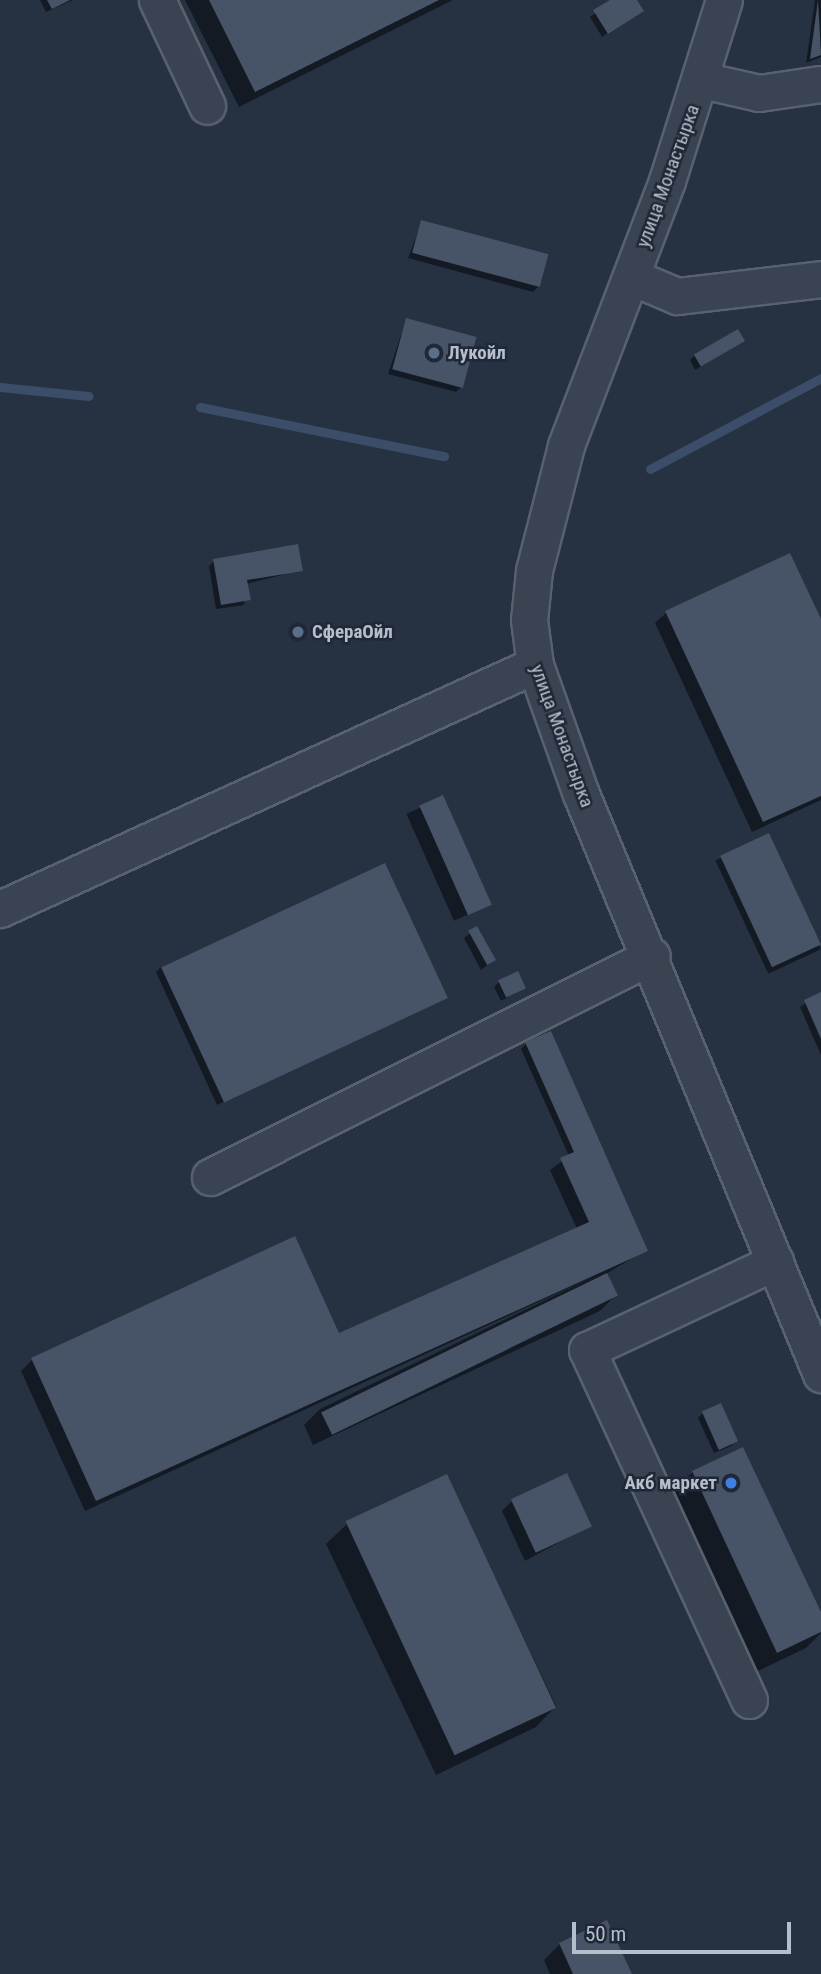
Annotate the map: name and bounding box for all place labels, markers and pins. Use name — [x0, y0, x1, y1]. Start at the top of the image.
place label: Лукойл — [448, 342, 506, 364]
marker: Лукойл — [426, 345, 442, 361]
place label: СфераОйл — [312, 621, 393, 643]
marker: СфераОйл — [290, 624, 306, 640]
place label: Акб маркет — [625, 1472, 717, 1494]
marker: Акб маркет — [723, 1475, 739, 1491]

